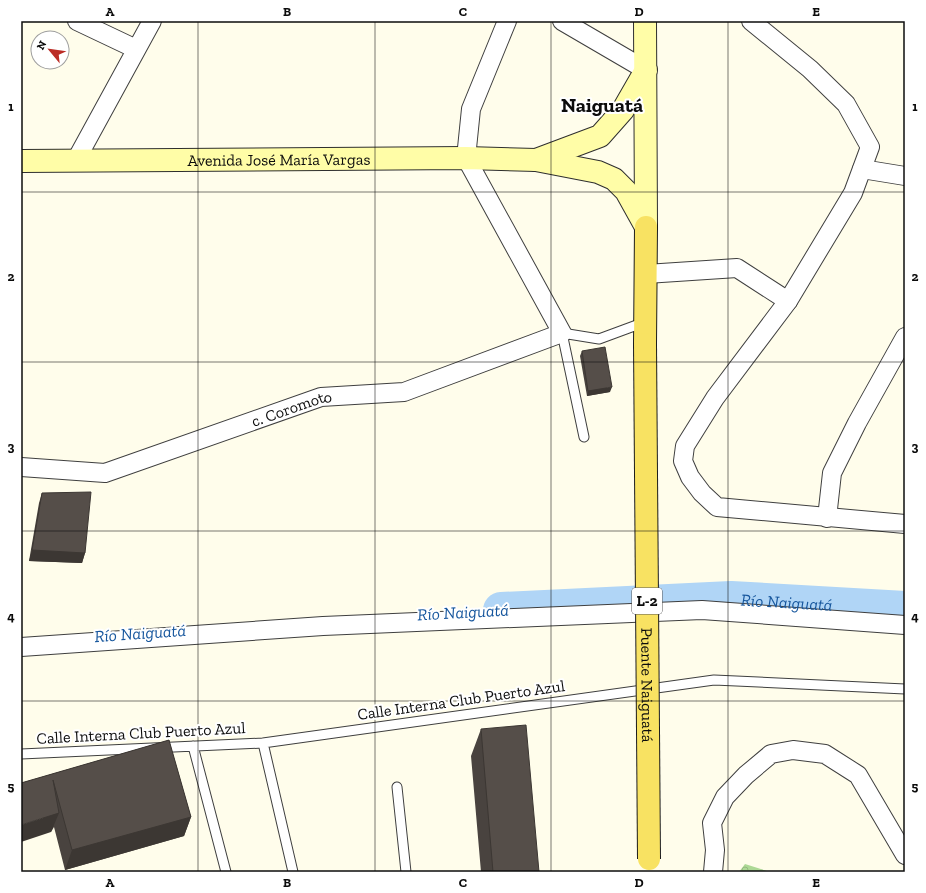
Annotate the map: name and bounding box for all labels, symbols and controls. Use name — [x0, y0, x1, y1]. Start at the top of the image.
text: A — [106, 4, 115, 19]
text: B — [283, 4, 291, 19]
text: C — [459, 4, 467, 19]
text: D — [634, 4, 644, 19]
text: E — [812, 4, 820, 19]
north arrow — [30, 30, 70, 70]
text: N — [34, 38, 50, 52]
district label: Naiguatá — [561, 93, 643, 117]
text: 1 — [8, 99, 14, 114]
text: 1 — [912, 99, 918, 114]
street label: Avenida José María Vargas — [187, 149, 371, 169]
text: 2 — [8, 269, 15, 284]
text: 2 — [912, 269, 919, 284]
street label: c. Coromoto — [249, 387, 332, 430]
text: 3 — [8, 439, 15, 454]
text: 3 — [912, 439, 919, 454]
road number: L-2 — [632, 588, 662, 614]
water label: Río Naiguatá — [740, 590, 833, 615]
water label: Río Naiguatá — [417, 600, 509, 624]
text: 4 — [7, 609, 15, 624]
text: 4 — [911, 609, 919, 624]
water label: Río Naiguatá — [94, 620, 186, 646]
street label: Puente Naiguatá — [638, 628, 658, 743]
street label: Calle Interna Club Puerto Azul — [356, 676, 566, 724]
street label: Calle Interna Club Puerto Azul — [36, 718, 246, 748]
text: 5 — [8, 779, 15, 794]
text: 5 — [912, 779, 919, 794]
text: A — [106, 875, 115, 890]
text: B — [283, 875, 291, 890]
text: C — [459, 875, 467, 890]
text: D — [634, 875, 644, 890]
text: E — [812, 875, 820, 890]

